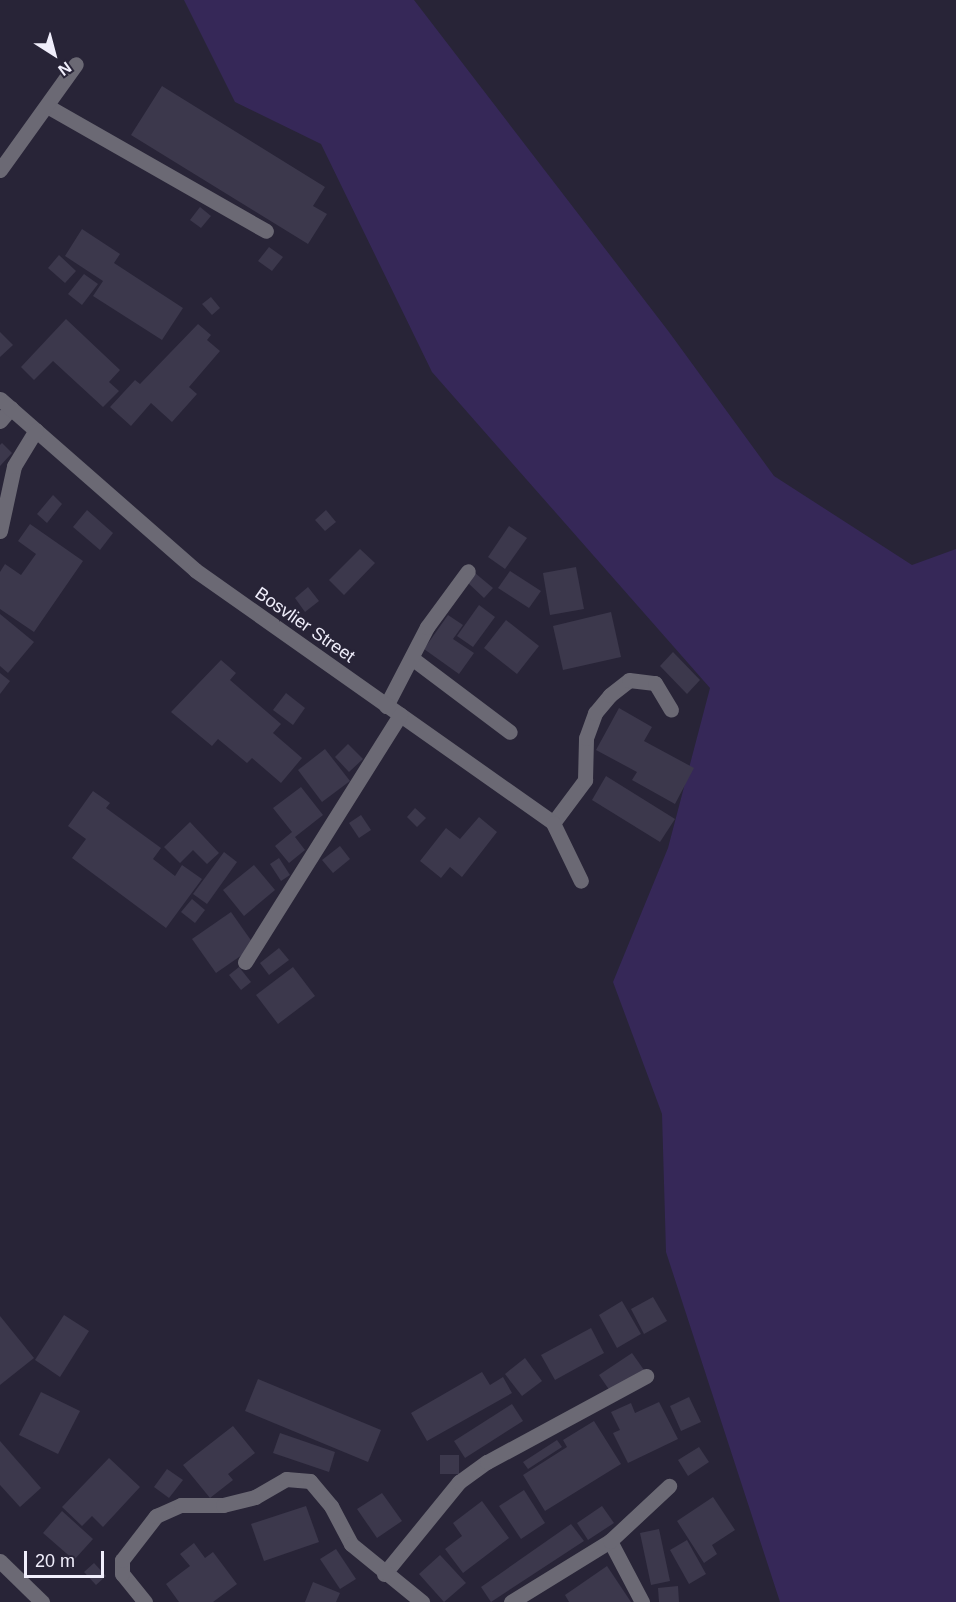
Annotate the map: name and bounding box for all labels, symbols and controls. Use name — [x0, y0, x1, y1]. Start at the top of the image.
north arrow — [24, 24, 84, 84]
text: N — [55, 59, 75, 79]
street label: Bosvlier Street — [251, 583, 359, 667]
scale bar — [27, 1539, 106, 1577]
text: 20 m — [35, 1551, 75, 1571]

